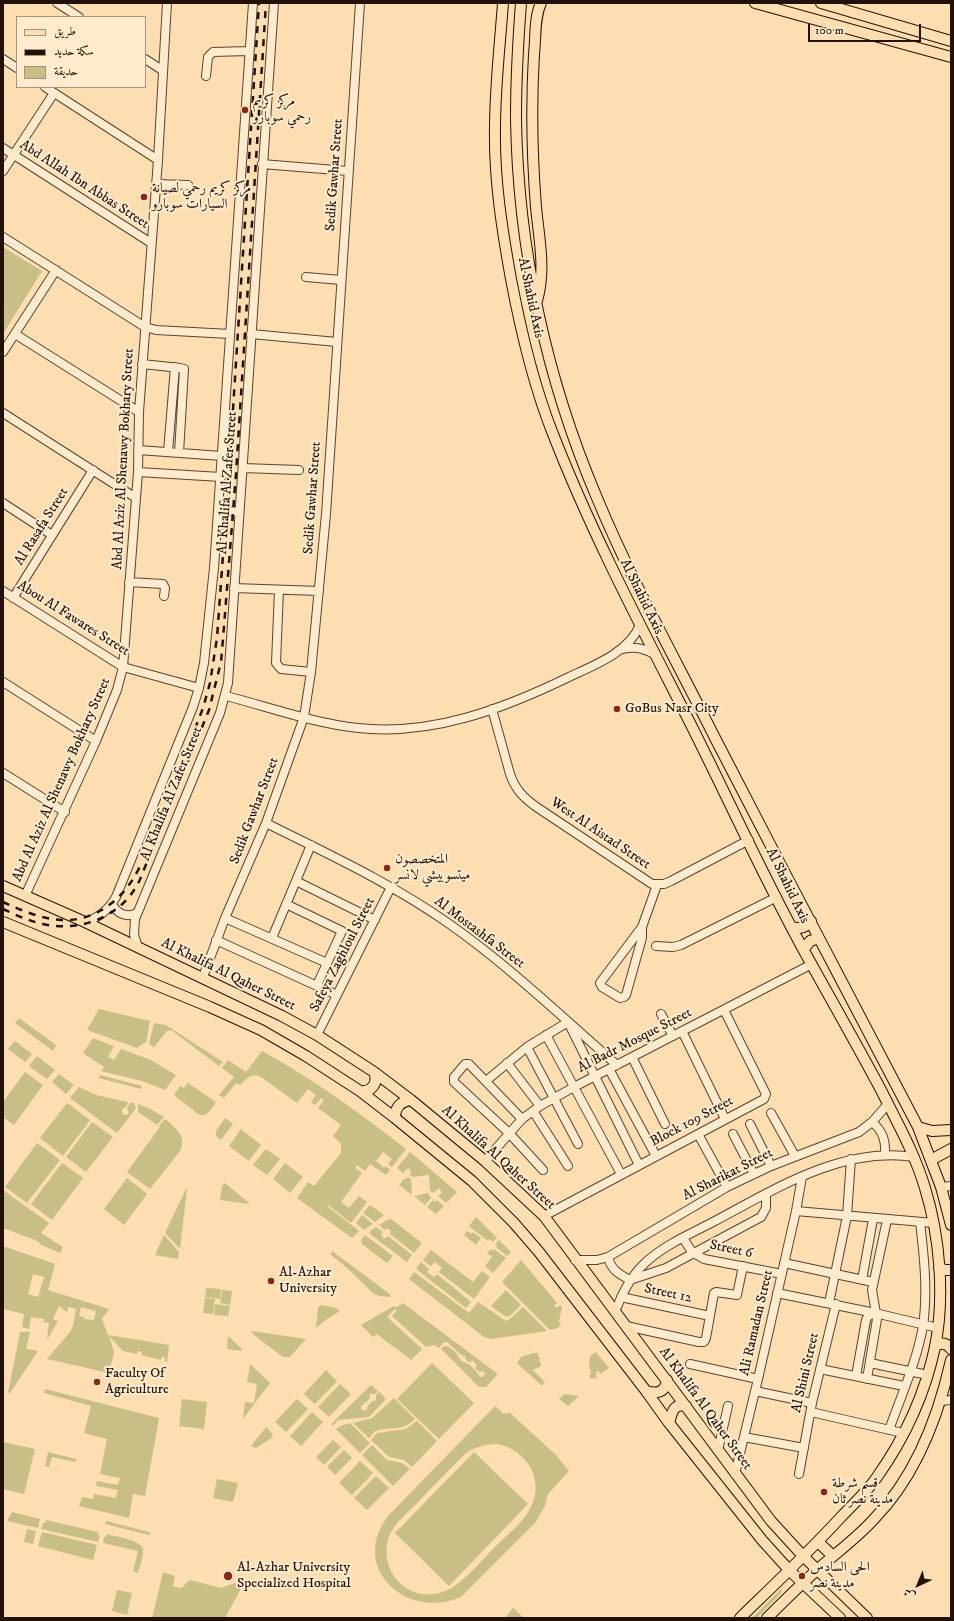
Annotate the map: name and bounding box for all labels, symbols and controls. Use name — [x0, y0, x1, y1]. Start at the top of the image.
legend — [16, 16, 146, 88]
scale bar — [810, 16, 923, 42]
text: 100 m — [815, 23, 844, 38]
text: طريق — [54, 24, 76, 39]
text: سكة حديد — [54, 44, 94, 59]
text: حديقة — [54, 64, 78, 79]
place label: مركز كريم رحمي سوبارو — [253, 94, 311, 126]
marker: مركز كريم رحمي سوبارو — [240, 105, 250, 115]
street label: Sedik Gawhar Street — [323, 118, 347, 232]
street label: Abd Allah Ibn Abbas Street — [16, 137, 152, 233]
place label: مركز كريم رحمي لصيانة السيارات سوبارو — [152, 181, 251, 214]
marker: مركز كريم رحمي لصيانة السيارات سوبارو — [139, 192, 149, 202]
street label: Al Shahid Axis — [513, 256, 547, 340]
street label: Abd Al Aziz Al Shenawy Bokhary Street — [110, 348, 138, 570]
street label: Al Khalifa Al Zafer Street — [215, 411, 241, 555]
street label: Sedik Gawhar Street — [301, 441, 325, 555]
street label: Al Rasafa Street — [11, 485, 73, 569]
street label: Al Shahid Axis — [616, 557, 666, 637]
street label: Abou Al Fawares Street — [14, 578, 132, 660]
street label: Abd Al Aziz Al Shenawy Bokhary Street — [9, 675, 115, 885]
place label: GoBus Nasr City — [625, 701, 719, 717]
marker: GoBus Nasr City — [612, 704, 622, 714]
street label: Al Khalifa Al Zafer Street — [137, 725, 207, 863]
street label: Sedik Gawhar Street — [227, 755, 283, 867]
street label: West Al Aistad Street — [547, 794, 653, 874]
street label: Al Shahid Axis — [762, 846, 812, 926]
place label: المتخصصون ميتسوبيشي لانسر — [395, 852, 470, 884]
marker: المتخصصون ميتسوبيشي لانسر — [382, 863, 392, 873]
street label: Al Mostashfa Street — [430, 893, 528, 973]
street label: Safeya Zaghloul Street — [307, 895, 379, 1015]
street label: Al Khalifa Al Qaher Street — [158, 935, 298, 1015]
street label: Al Badr Mosque Street — [575, 1005, 695, 1077]
street label: Block 109 Street — [648, 1093, 736, 1151]
street label: Al Khalifa Al Qaher Street — [438, 1102, 558, 1214]
street label: Al Sharikat Street — [680, 1145, 776, 1205]
street label: Street 6 — [708, 1237, 754, 1263]
place label: Al-Azhar University — [279, 1265, 337, 1298]
street label: Ali Ramadan Street — [737, 1269, 777, 1377]
marker: Al-Azhar University — [266, 1276, 276, 1286]
street label: Street 12 — [643, 1281, 693, 1307]
street label: Al Shini Street — [789, 1331, 823, 1415]
street label: Al Khalifa Al Qaher Street — [655, 1344, 755, 1474]
place label: Faculty Of Agriculture — [105, 1366, 169, 1398]
marker: Faculty Of Agriculture — [92, 1377, 102, 1387]
place label: قسم شرطة مدينة نصر ثان — [832, 1476, 893, 1508]
marker: قسم شرطة مدينة نصر ثان — [819, 1487, 829, 1497]
place label: Al-Azhar University Specialized Hospital — [237, 1560, 351, 1592]
place label: الحى السادس مدينة نصر — [810, 1560, 870, 1592]
north arrow — [898, 1565, 938, 1605]
marker: Al-Azhar University Specialized Hospital — [222, 1570, 234, 1582]
marker: الحى السادس مدينة نصر — [797, 1571, 807, 1581]
text: ش — [901, 1585, 918, 1602]

